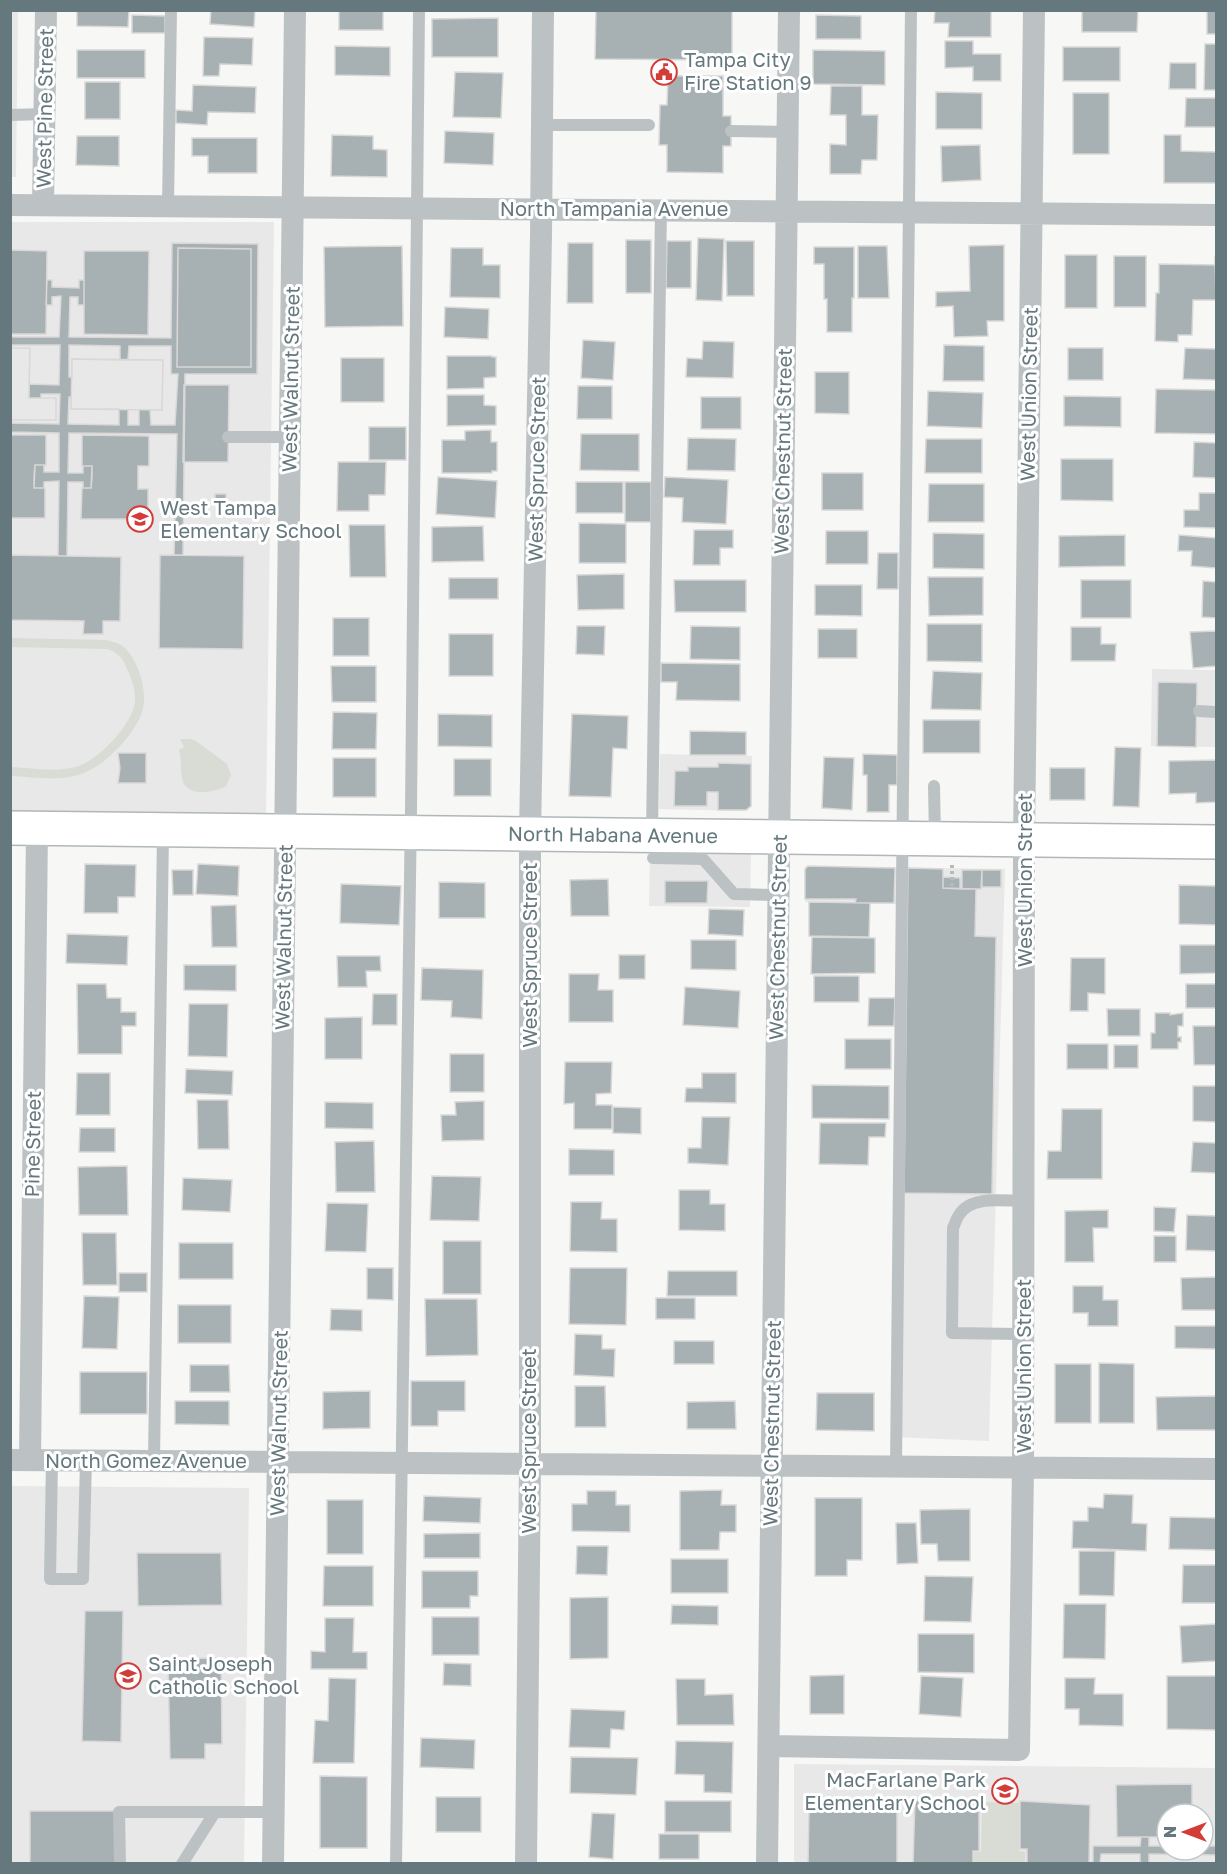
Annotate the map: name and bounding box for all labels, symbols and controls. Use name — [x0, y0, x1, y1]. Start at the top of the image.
street label: West Pine Street — [31, 28, 57, 188]
place label: Tampa City Fire Station 9 — [684, 47, 812, 94]
public building icon: Tampa City Fire Station 9 — [649, 57, 679, 87]
street label: North Tampania Avenue — [500, 196, 728, 220]
street label: West Walnut Street — [276, 286, 304, 472]
street label: West Union Street — [1014, 307, 1042, 481]
street label: West Chestnut Street — [768, 348, 796, 554]
street label: West Spruce Street — [522, 376, 550, 562]
place label: West Tampa Elementary School — [160, 495, 342, 542]
school or university icon: West Tampa Elementary School — [125, 504, 155, 534]
street label: West Union Street — [1012, 793, 1036, 967]
street label: North Habana Avenue — [508, 821, 718, 847]
street label: West Chestnut Street — [763, 834, 791, 1040]
street label: West Walnut Street — [269, 844, 297, 1030]
street label: West Spruce Street — [517, 862, 541, 1048]
street label: Pine Street — [19, 1090, 45, 1197]
street label: West Union Street — [1011, 1279, 1035, 1453]
street label: West Chestnut Street — [757, 1320, 785, 1526]
street label: West Walnut Street — [264, 1330, 292, 1516]
street label: West Spruce Street — [516, 1348, 540, 1534]
street label: North Gomez Avenue — [45, 1448, 247, 1472]
place label: Saint Joseph Catholic School — [148, 1651, 299, 1698]
school or university icon: Saint Joseph Catholic School — [113, 1661, 143, 1691]
place label: MacFarlane Park Elementary School — [804, 1767, 986, 1814]
school or university icon: MacFarlane Park Elementary School — [990, 1776, 1020, 1806]
north arrow — [1155, 1802, 1215, 1862]
text: N — [1160, 1826, 1180, 1838]

